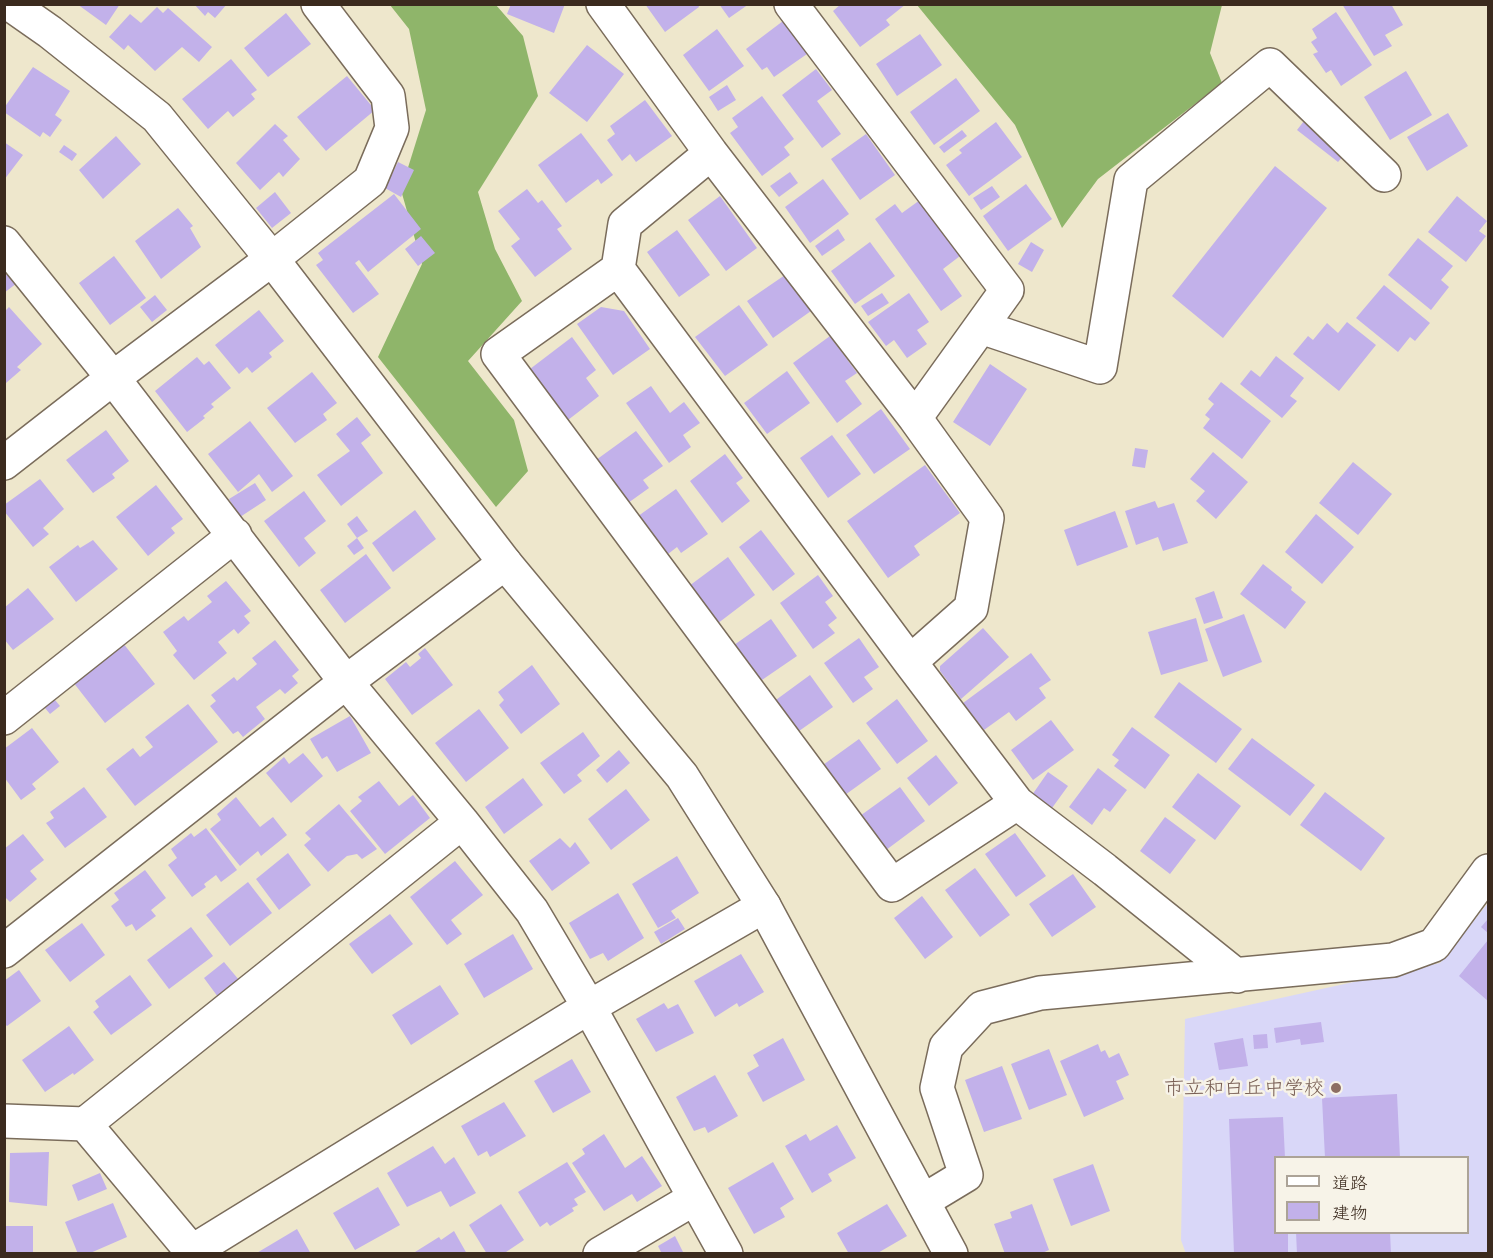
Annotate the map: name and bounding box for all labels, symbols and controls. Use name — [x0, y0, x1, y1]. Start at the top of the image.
place label: 市立和白丘中学校 — [1164, 1076, 1324, 1100]
marker: 市立和白丘中学校 — [1329, 1081, 1343, 1095]
legend — [1274, 1156, 1469, 1234]
text: 道路 — [1332, 1170, 1368, 1194]
text: 建物 — [1332, 1200, 1368, 1224]

